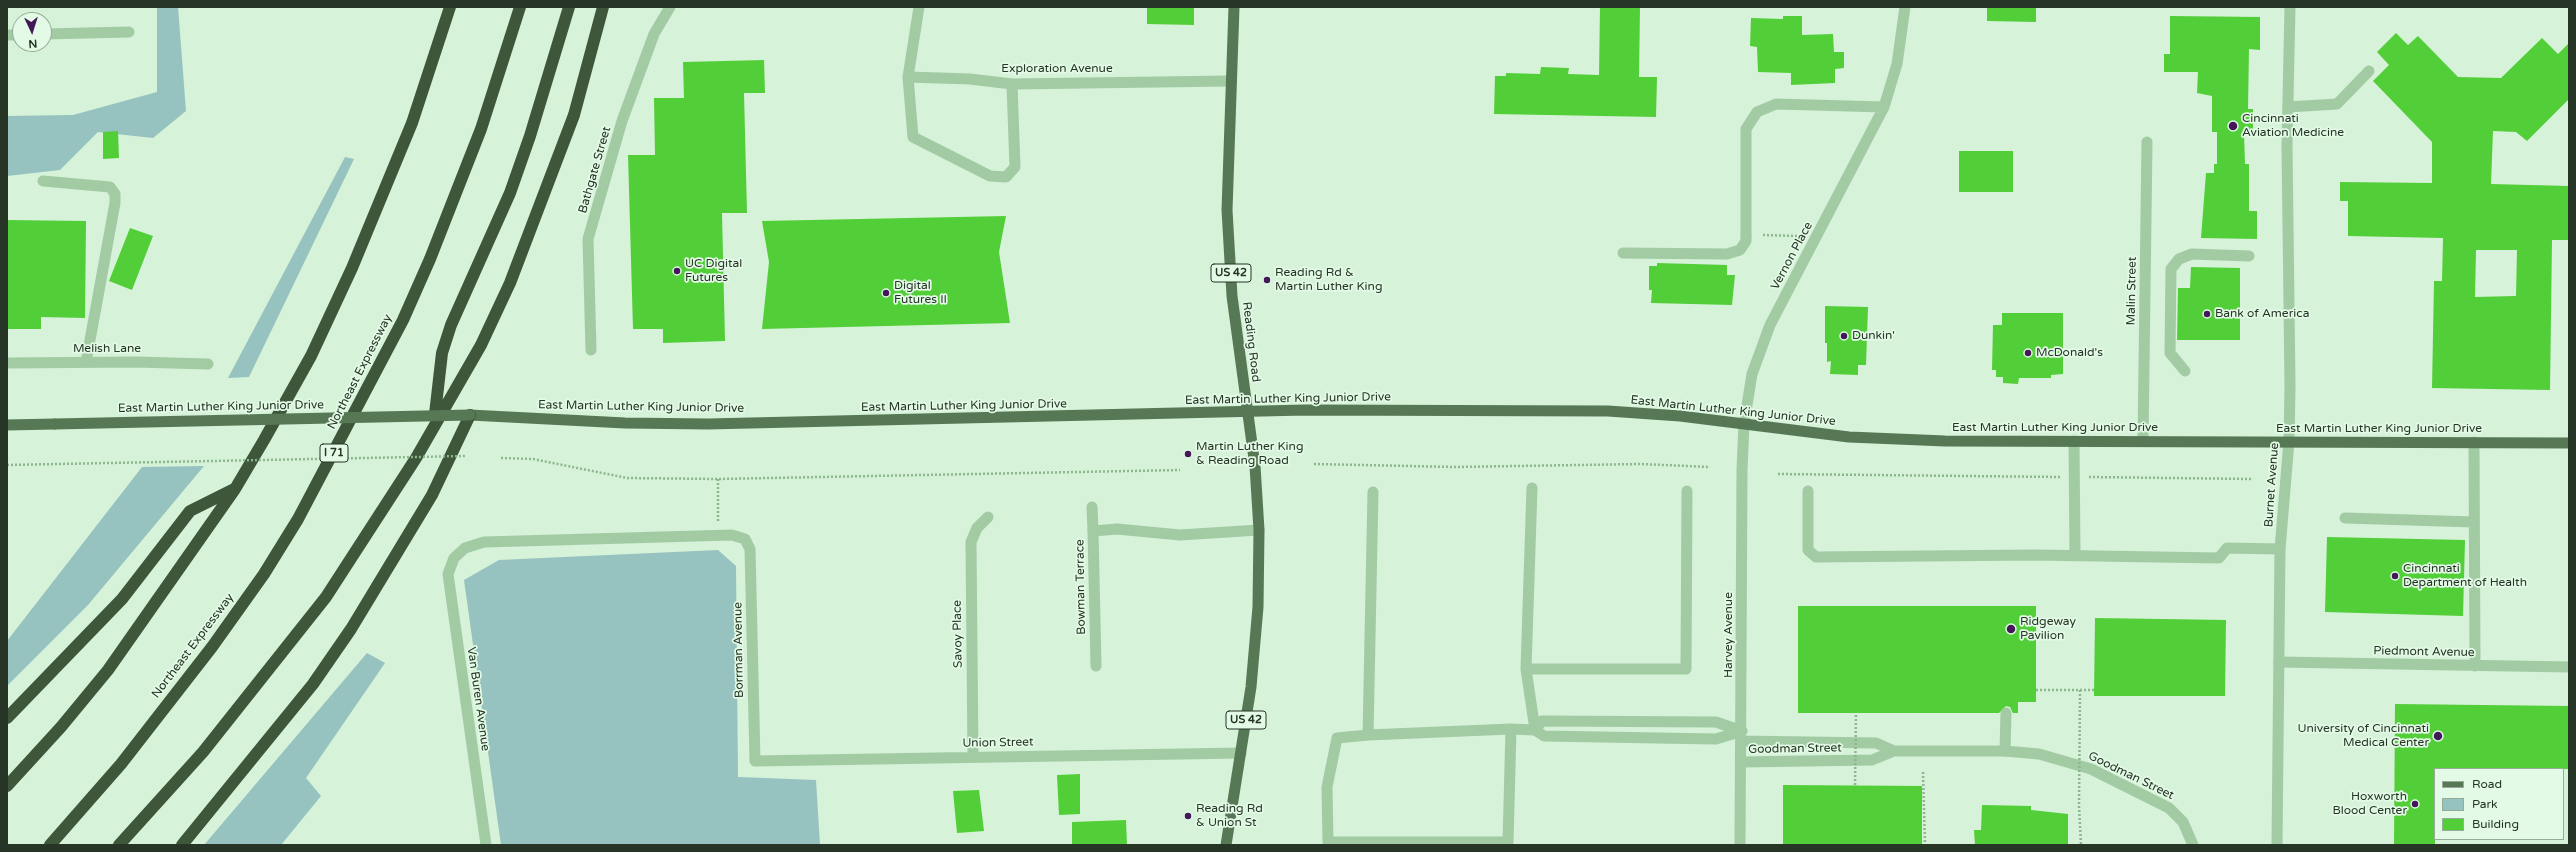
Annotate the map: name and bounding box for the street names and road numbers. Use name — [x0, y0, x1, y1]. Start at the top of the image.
street label: Exploration Avenue — [1001, 62, 1113, 76]
street label: Bathgate Street — [576, 125, 614, 215]
street label: Vernon Place — [1768, 220, 1816, 292]
street label: Malin Street — [2124, 256, 2140, 326]
road number: US 42 — [1211, 264, 1251, 282]
street label: Reading Road — [1239, 301, 1263, 383]
street label: Northeast Expressway — [325, 312, 395, 432]
street label: Melish Lane — [73, 342, 141, 356]
street label: East Martin Luther King Junior Drive — [1185, 390, 1391, 408]
street label: East Martin Luther King Junior Drive — [1630, 393, 1836, 429]
street label: East Martin Luther King Junior Drive — [861, 397, 1067, 415]
street label: East Martin Luther King Junior Drive — [118, 398, 324, 416]
street label: East Martin Luther King Junior Drive — [538, 398, 744, 416]
street label: East Martin Luther King Junior Drive — [1952, 421, 2158, 435]
street label: East Martin Luther King Junior Drive — [2276, 422, 2482, 436]
street label: Burnet Avenue — [2262, 442, 2282, 528]
road number: I 71 — [320, 444, 348, 462]
street label: Bowman Terrace — [1073, 539, 1089, 635]
street label: Northeast Expressway — [149, 591, 237, 701]
street label: Harvey Avenue — [1722, 592, 1736, 678]
street label: Savoy Place — [950, 600, 966, 668]
street label: Borrman Avenue — [731, 602, 747, 698]
street label: Piedmont Avenue — [2373, 644, 2475, 660]
street label: Van Buren Avenue — [464, 646, 492, 752]
road number: US 42 — [1226, 711, 1266, 729]
street label: Union Street — [962, 735, 1034, 751]
street label: Goodman Street — [1748, 741, 1842, 757]
street label: Goodman Street — [2086, 749, 2176, 803]

